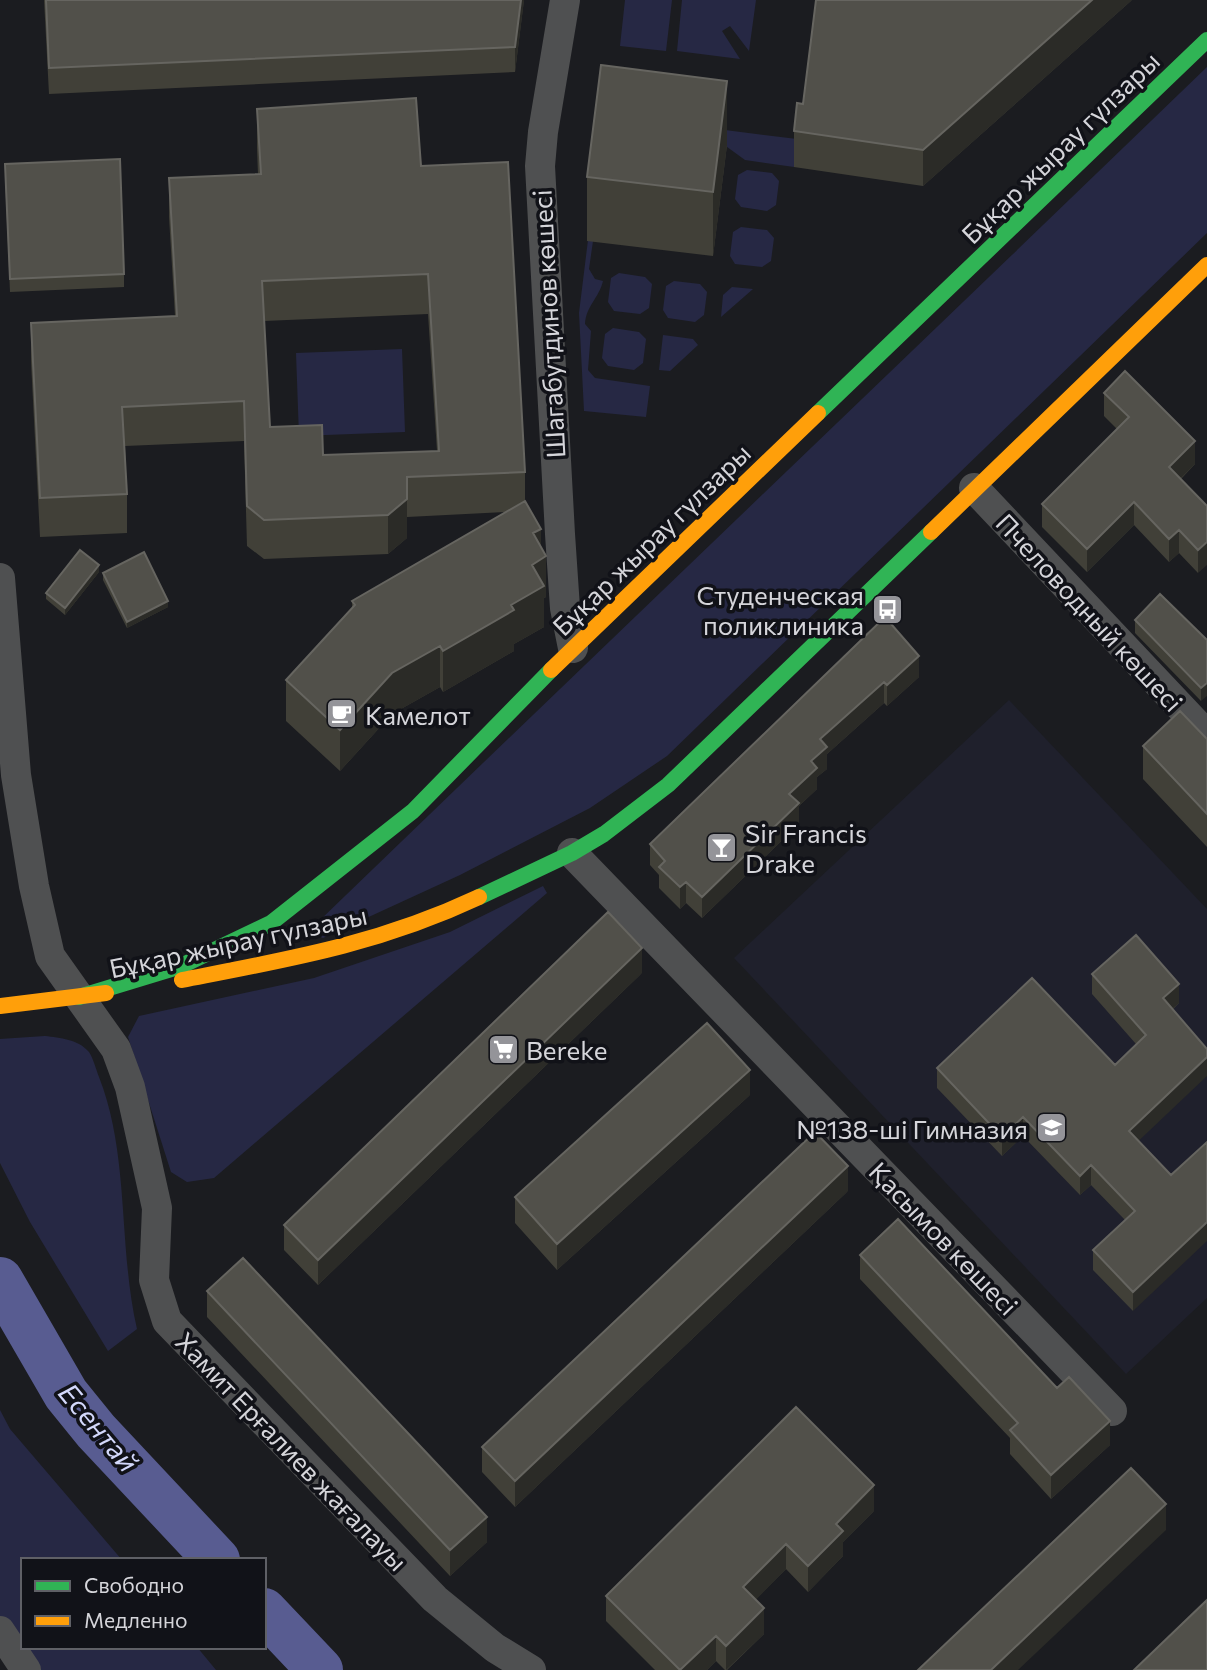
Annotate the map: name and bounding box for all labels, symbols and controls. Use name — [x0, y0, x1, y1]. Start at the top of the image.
street label: Бұқар жырау гүлзары — [955, 45, 1165, 249]
street label: Шагабутдинов көшесі — [525, 189, 571, 459]
street label: Бұқар жырау гүлзары — [546, 437, 756, 641]
street label: Пчеловодный көшесі — [990, 507, 1190, 717]
place label: Студенческая поликлиника — [697, 579, 864, 640]
bus stop icon: Студенческая поликлиника — [870, 592, 904, 626]
cafe icon: Камелот — [325, 697, 359, 731]
place label: Камелот — [365, 699, 471, 730]
place label: Sir Francis Drake — [745, 817, 867, 878]
bar icon: Sir Francis Drake — [705, 830, 739, 864]
street label: Бұқар жырау гүлзары — [106, 899, 370, 983]
supermarket icon: Bereke — [486, 1032, 520, 1066]
place label: Bereke — [526, 1034, 607, 1065]
school or university icon: №138-ші Гимназия — [1034, 1111, 1068, 1145]
place label: №138-ші Гимназия — [796, 1113, 1028, 1144]
street label: Қасымов көшесі — [863, 1155, 1025, 1321]
street label: Хамит Ерғалиев жағалауы — [170, 1325, 414, 1577]
water label: Есентай — [52, 1376, 146, 1478]
legend — [21, 1558, 266, 1649]
text: Свободно — [84, 1572, 184, 1597]
text: Медленно — [84, 1607, 188, 1632]

